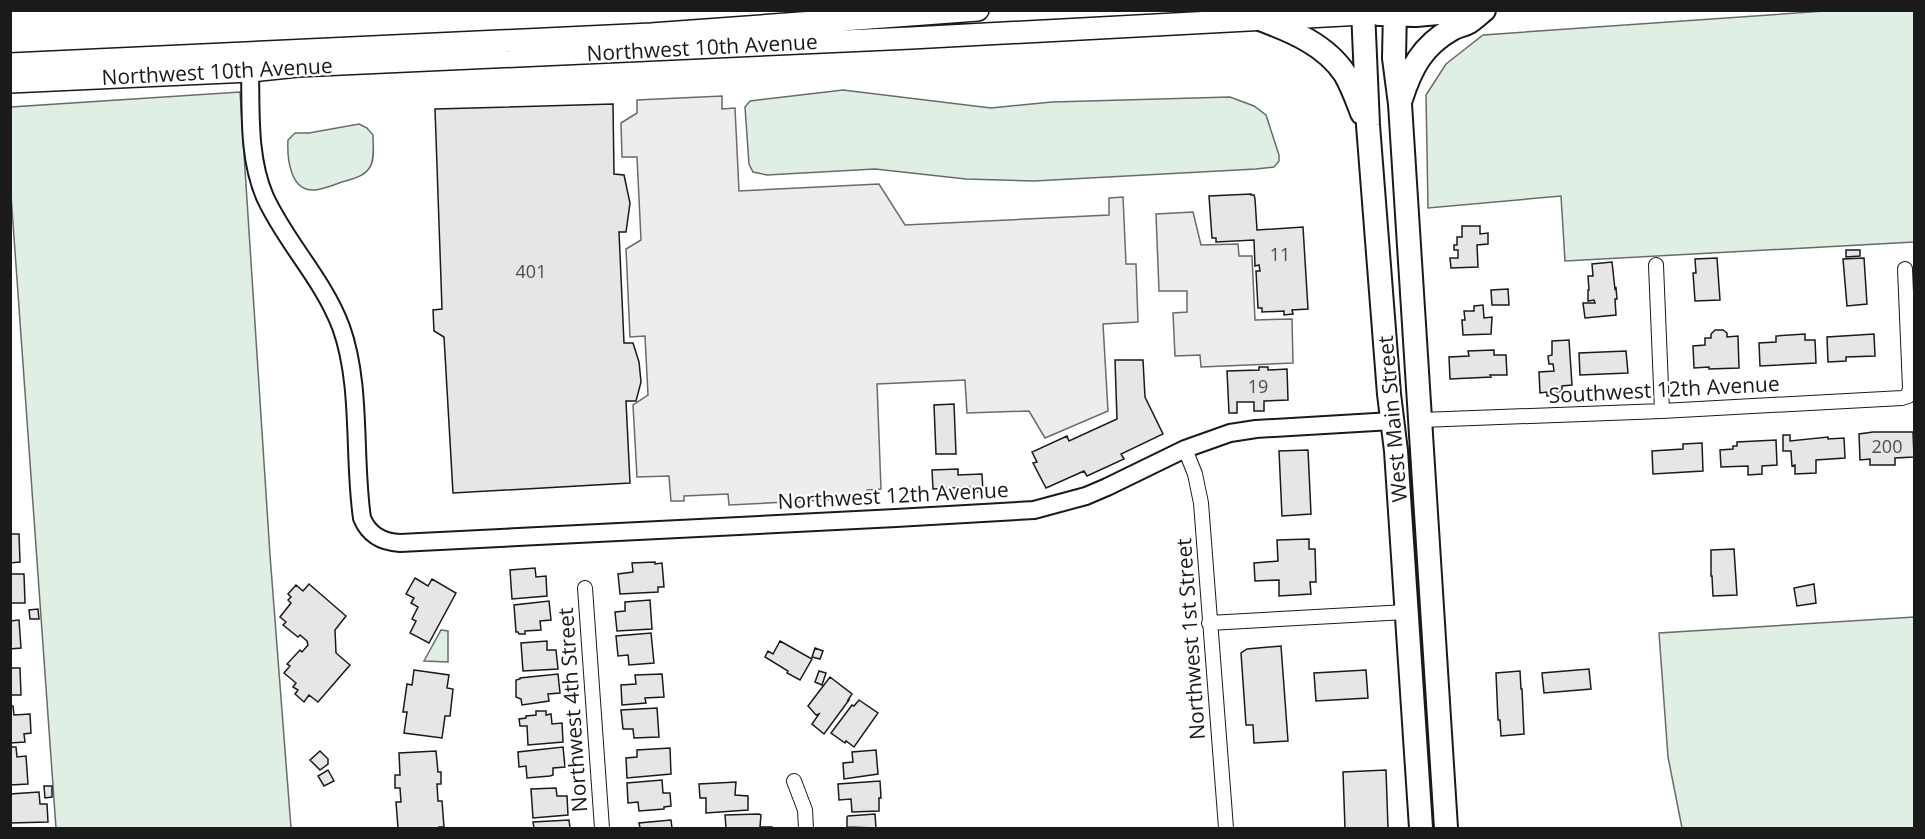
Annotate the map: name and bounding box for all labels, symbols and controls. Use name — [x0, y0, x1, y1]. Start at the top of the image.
street label: Northwest 10th Avenue — [586, 27, 818, 67]
street label: Northwest 10th Avenue — [101, 51, 333, 91]
house number: 11 — [1270, 242, 1290, 266]
house number: 401 — [516, 259, 546, 283]
street label: West Main Street — [1371, 335, 1413, 503]
street label: Southwest 12th Avenue — [1548, 369, 1780, 409]
house number: 19 — [1248, 374, 1268, 398]
house number: 200 — [1872, 434, 1902, 458]
street label: Northwest 12th Avenue — [777, 475, 1009, 515]
street label: Northwest 1st Street — [1169, 537, 1211, 741]
street label: Northwest 4th Street — [551, 607, 593, 813]

